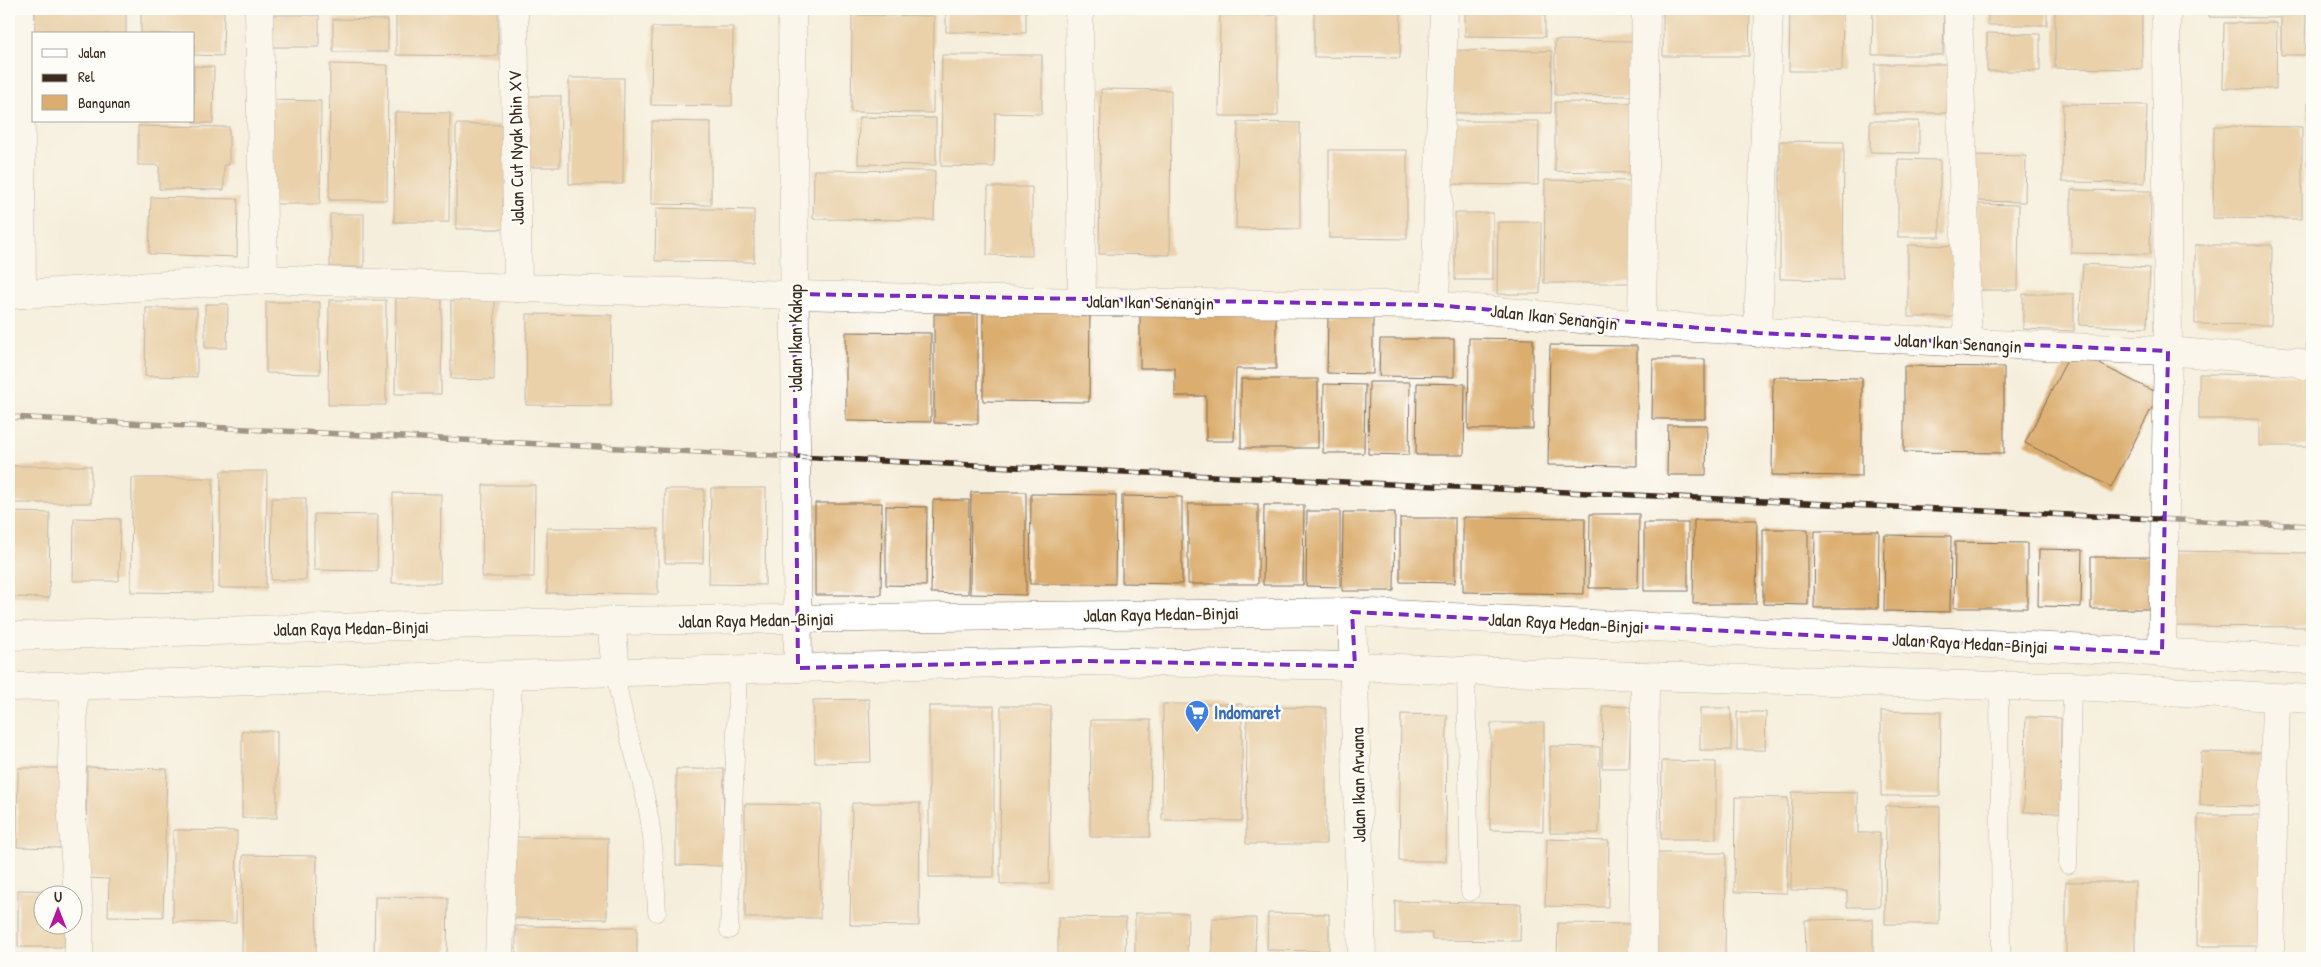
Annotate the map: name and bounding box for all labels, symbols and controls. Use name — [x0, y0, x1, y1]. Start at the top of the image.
legend — [32, 32, 195, 122]
text: Jalan — [78, 42, 106, 63]
text: Rel — [78, 66, 95, 87]
street label: Jalan Cut Nyak Dhin XV — [502, 70, 530, 225]
text: Bangunan — [78, 92, 131, 113]
street label: Jalan Ikan Kakap — [783, 284, 808, 392]
street label: Jalan Ikan Senangin — [1086, 288, 1214, 316]
street label: Jalan Ikan Senangin — [1489, 298, 1619, 336]
street label: Jalan Ikan Senangin — [1894, 327, 2022, 359]
street label: Jalan Raya Medan-Binjai — [1083, 600, 1239, 628]
street label: Jalan Raya Medan-Binjai — [678, 606, 834, 634]
street label: Jalan Raya Medan-Binjai — [1488, 606, 1644, 640]
street label: Jalan Raya Medan-Binjai — [273, 614, 429, 642]
street label: Jalan Raya Medan-Binjai — [1892, 626, 2048, 660]
supermarket icon: Indomaret — [1184, 699, 1210, 733]
place label: Indomaret — [1214, 700, 1281, 725]
street label: Jalan Ikan Arwana — [1344, 727, 1372, 843]
north arrow — [32, 884, 82, 934]
text: U — [54, 887, 62, 906]

